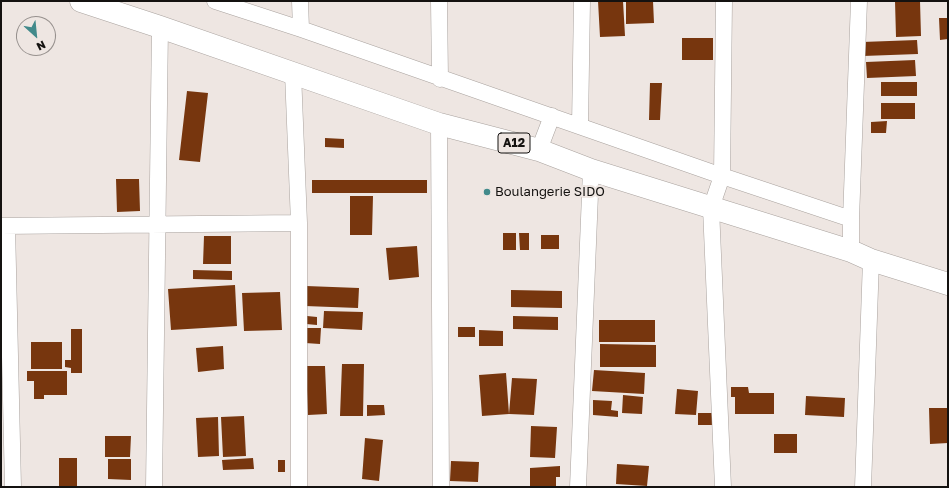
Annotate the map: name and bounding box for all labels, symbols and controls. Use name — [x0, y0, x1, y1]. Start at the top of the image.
north arrow — [16, 16, 56, 56]
text: N — [35, 39, 48, 54]
road number: A12 — [498, 133, 530, 153]
place label: Boulangerie SIDO — [495, 184, 605, 200]
marker: Boulangerie SIDO — [482, 187, 492, 197]

